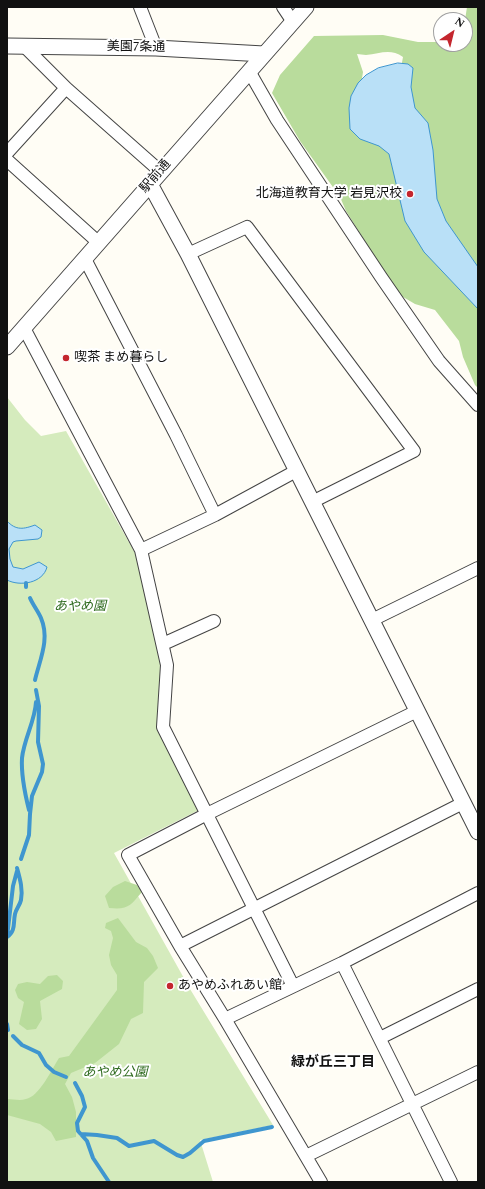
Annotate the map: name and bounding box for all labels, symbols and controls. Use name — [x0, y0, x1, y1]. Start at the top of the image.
north arrow — [433, 12, 473, 52]
text: N — [451, 13, 468, 32]
street label: 美園7条通 — [107, 40, 165, 56]
street label: 駅前通 — [137, 157, 175, 197]
place label: 北海道教育大学 岩見沢校 — [256, 186, 402, 202]
marker: 北海道教育大学 岩見沢校 — [405, 189, 415, 199]
place label: 喫茶 まめ暮らし — [74, 350, 168, 366]
marker: 喫茶 まめ暮らし — [61, 353, 71, 363]
park label: あやめ園 — [54, 599, 106, 615]
place label: あやめふれあい館 — [178, 978, 282, 994]
marker: あやめふれあい館 — [165, 981, 175, 991]
district label: 緑が丘三丁目 — [291, 1055, 375, 1071]
park label: あやめ公園 — [83, 1065, 147, 1081]

